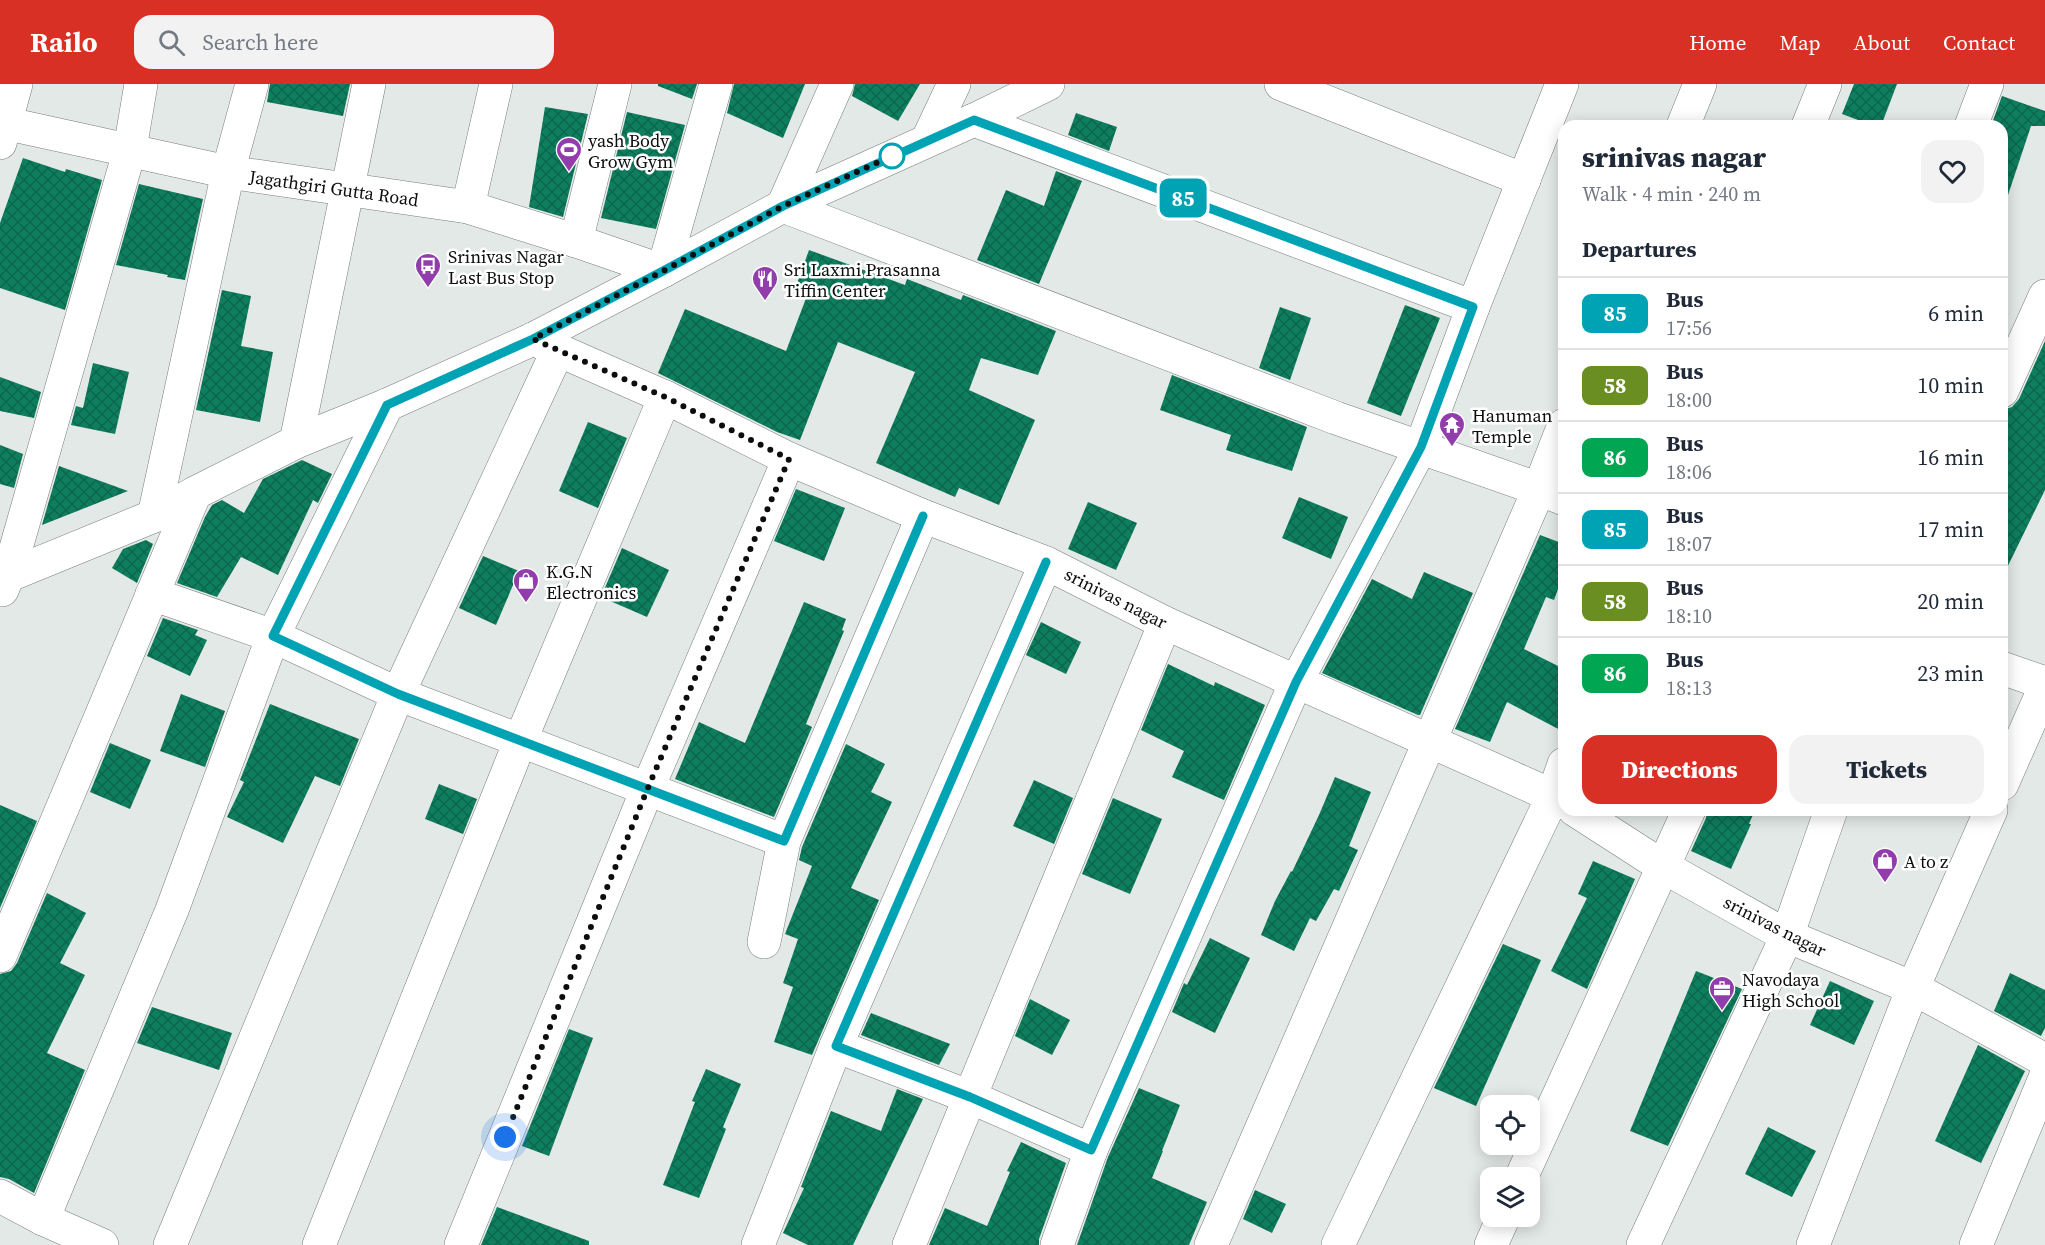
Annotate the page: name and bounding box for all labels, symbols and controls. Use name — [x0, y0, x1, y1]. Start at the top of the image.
search box — [134, 15, 554, 69]
text: Railo — [30, 23, 98, 61]
icon: search — [155, 26, 188, 59]
text: Search here — [203, 27, 319, 57]
text: Home — [1689, 28, 1747, 57]
text: Map — [1780, 28, 1821, 57]
text: About — [1854, 28, 1910, 57]
text: Contact — [1943, 28, 2015, 57]
place label: yash Body Grow Gym — [588, 128, 673, 174]
sports icon: yash Body Grow Gym — [554, 135, 584, 173]
text: srinivas nagar — [1582, 138, 1766, 176]
button: heart — [1921, 140, 1984, 203]
unlabelled marker — [879, 143, 905, 169]
street label: Jagathgiri Gutta Road — [247, 164, 420, 212]
line badge: 85 — [1156, 178, 1210, 218]
text: Walk · 4 min · 240 m — [1582, 180, 1761, 208]
text: 85 — [1172, 184, 1194, 213]
text: Departures — [1582, 234, 1696, 264]
place label: Srinivas Nagar Last Bus Stop — [448, 244, 564, 290]
bus stop icon: Srinivas Nagar Last Bus Stop — [413, 251, 443, 289]
place label: Sri Laxmi Prasanna Tiffin Center — [784, 257, 941, 303]
restaurant icon: Sri Laxmi Prasanna Tiffin Center — [750, 264, 780, 302]
text: Bus — [1666, 284, 1703, 314]
text: 6 min — [1928, 298, 1984, 328]
text: 85 — [1604, 299, 1626, 328]
text: 17:56 — [1666, 314, 1712, 342]
text: Bus — [1666, 356, 1703, 386]
text: 10 min — [1917, 370, 1984, 400]
text: 58 — [1604, 371, 1626, 400]
text: 18:00 — [1666, 386, 1712, 414]
place label: Hanuman Temple — [1472, 403, 1552, 449]
temple icon: Hanuman Temple — [1437, 410, 1467, 448]
text: Bus — [1666, 428, 1703, 458]
text: 16 min — [1917, 442, 1984, 472]
text: 86 — [1604, 443, 1626, 472]
text: 18:06 — [1666, 458, 1712, 486]
text: Bus — [1666, 500, 1703, 530]
text: 17 min — [1917, 514, 1984, 544]
text: 85 — [1604, 515, 1626, 544]
text: 18:07 — [1666, 530, 1712, 558]
place label: K.G.N Electronics — [546, 559, 636, 605]
street label: srinivas nagar — [1060, 561, 1172, 635]
shop icon: K.G.N Electronics — [511, 566, 541, 604]
text: Bus — [1666, 572, 1703, 602]
text: 20 min — [1917, 586, 1984, 616]
text: 58 — [1604, 587, 1626, 616]
text: 18:10 — [1666, 602, 1712, 630]
text: Bus — [1666, 644, 1703, 674]
text: 23 min — [1917, 658, 1984, 688]
text: 86 — [1604, 659, 1626, 688]
text: 18:13 — [1666, 674, 1712, 702]
button: Directions — [1582, 735, 1777, 804]
button: Tickets — [1789, 735, 1984, 804]
shop icon: A to z — [1870, 846, 1900, 884]
place label: A to z — [1904, 849, 1948, 874]
street label: srinivas nagar — [1719, 889, 1831, 963]
place label: Navodaya High School — [1742, 967, 1839, 1013]
office icon: Navodaya High School — [1707, 974, 1737, 1012]
map controls — [1480, 1095, 1540, 1227]
button: locate — [1480, 1095, 1540, 1155]
your location — [490, 1122, 520, 1152]
button: layers — [1480, 1167, 1540, 1227]

